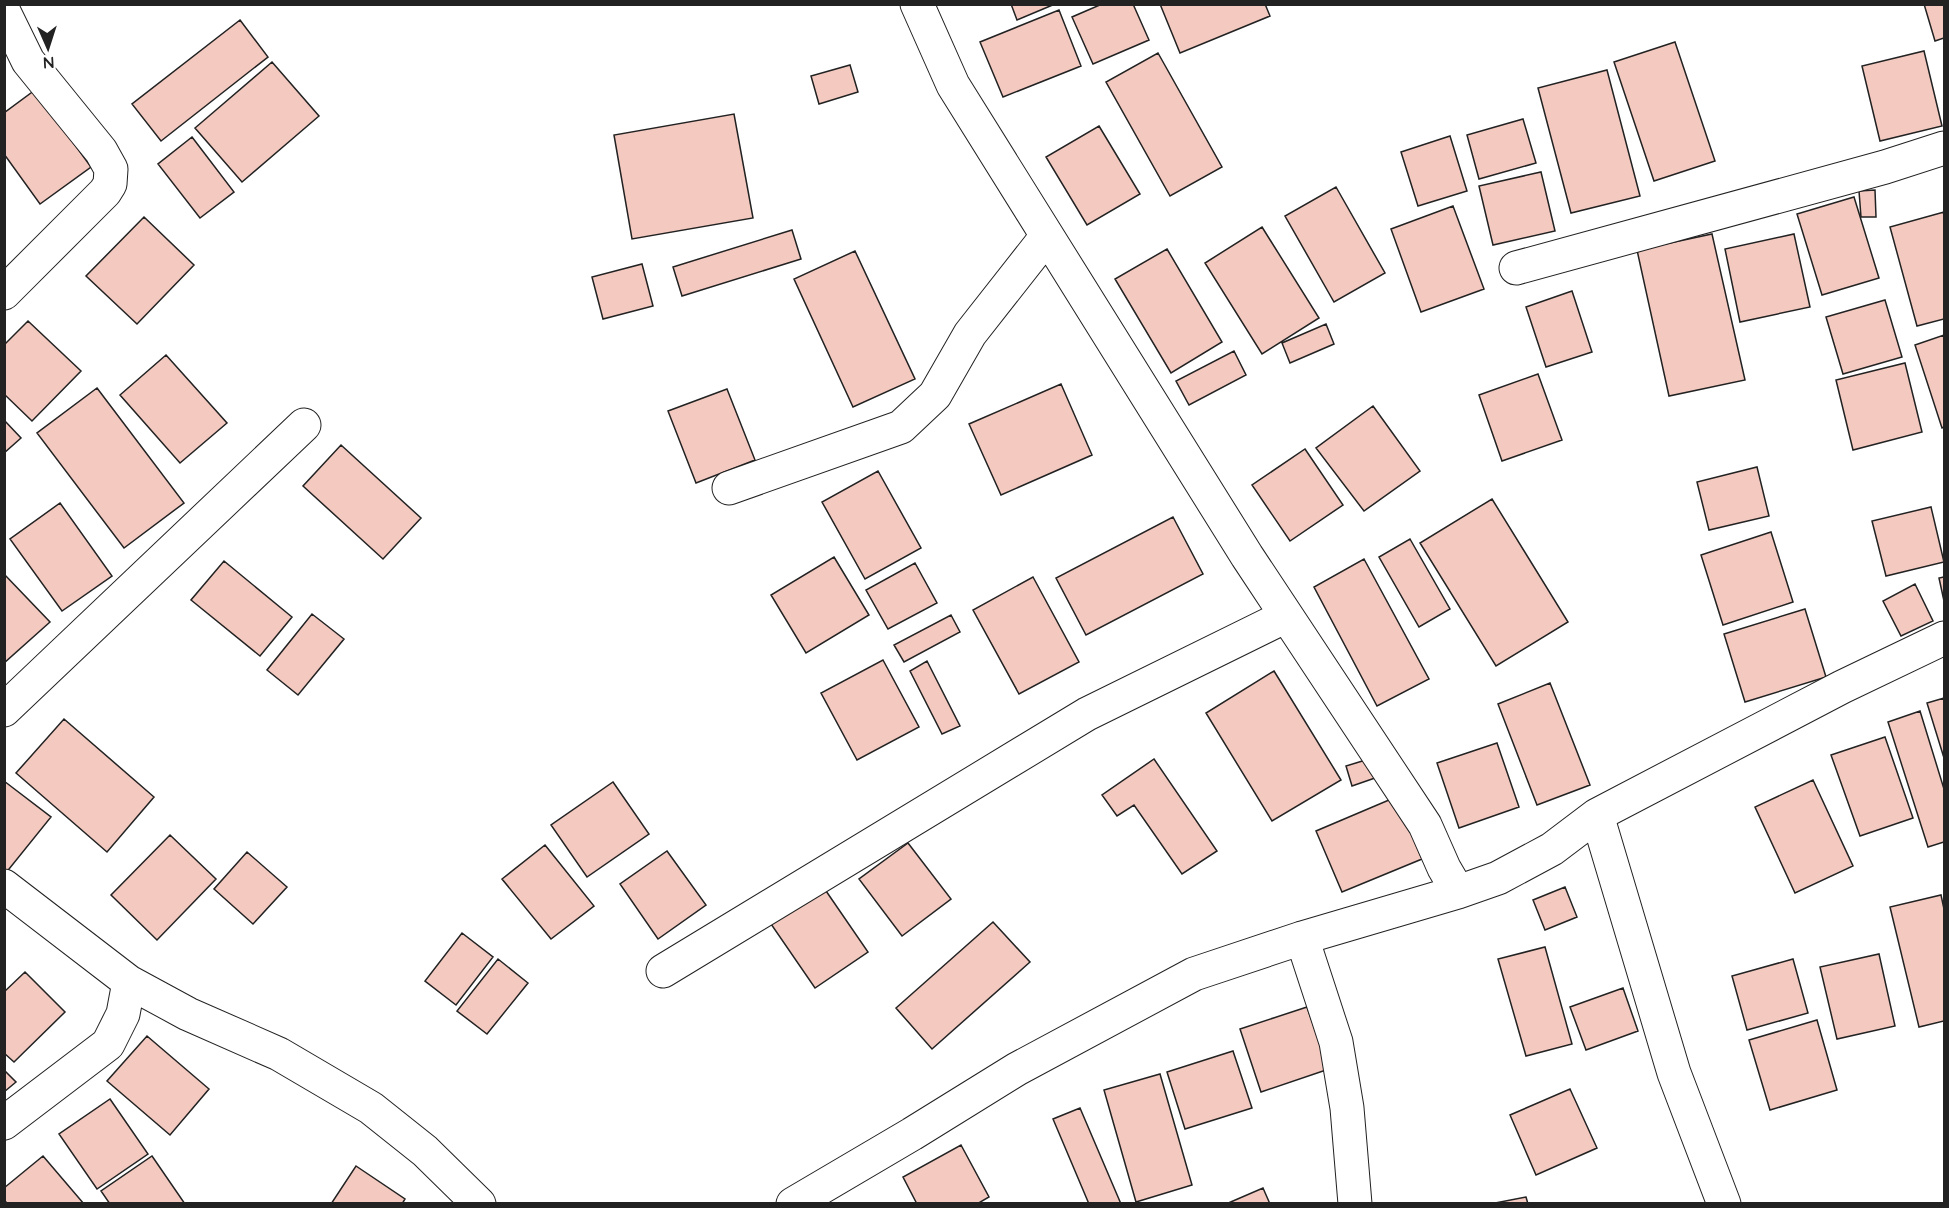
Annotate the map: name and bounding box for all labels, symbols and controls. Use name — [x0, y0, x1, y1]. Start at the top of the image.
north arrow — [18, 18, 78, 78]
text: N — [42, 53, 55, 73]

